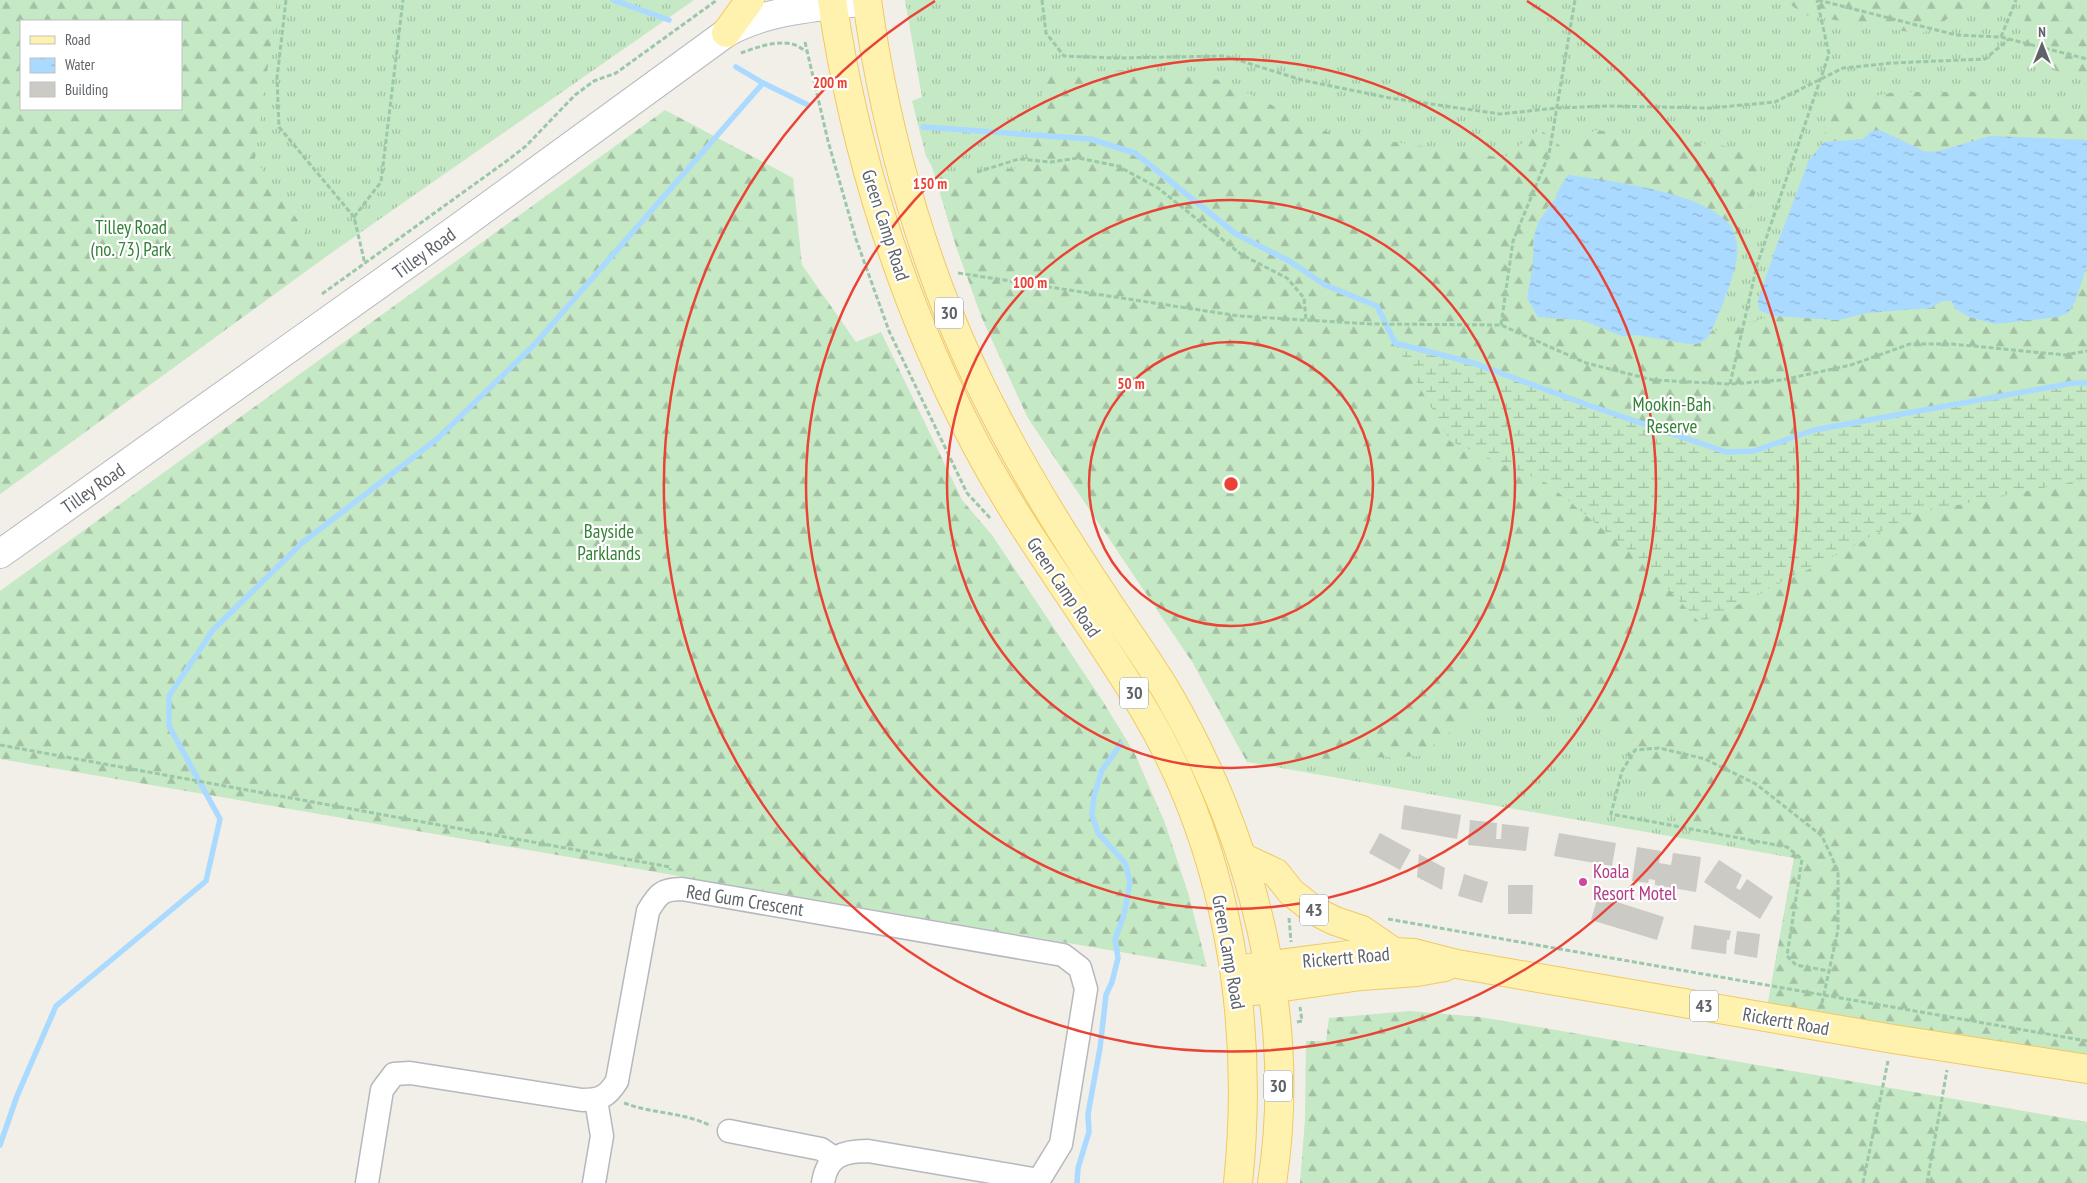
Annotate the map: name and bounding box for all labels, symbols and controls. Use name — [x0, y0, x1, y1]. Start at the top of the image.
legend — [20, 20, 182, 110]
north arrow — [2017, 20, 2067, 70]
text: N — [2038, 23, 2046, 41]
text: Road — [65, 30, 91, 49]
text: Water — [65, 55, 96, 74]
text: 200 m — [813, 73, 847, 92]
text: Building — [65, 80, 108, 99]
street label: Green Camp Road — [857, 166, 915, 284]
text: 150 m — [913, 174, 947, 193]
park label: Tilley Road (no. 73) Park — [91, 215, 172, 261]
street label: Tilley Road — [388, 222, 460, 284]
text: 100 m — [1013, 273, 1047, 292]
road number: 30 — [935, 298, 963, 328]
text: 50 m — [1117, 374, 1145, 393]
park label: Mookin-Bah Reserve — [1633, 392, 1711, 438]
street label: Tilley Road — [57, 458, 129, 518]
centre of rings — [1222, 475, 1240, 493]
park label: Bayside Parklands — [577, 519, 641, 565]
street label: Green Camp Road — [1022, 532, 1106, 642]
road number: 30 — [1120, 678, 1148, 708]
place label: Koala Resort Motel — [1593, 859, 1677, 905]
marker: Koala Resort Motel — [1577, 876, 1589, 888]
street label: Red Gum Crescent — [685, 879, 806, 921]
street label: Green Camp Road — [1207, 893, 1251, 1011]
road number: 43 — [1300, 894, 1328, 926]
street label: Rickertt Road — [1301, 941, 1391, 973]
road number: 43 — [1690, 990, 1718, 1021]
street label: Rickertt Road — [1741, 1002, 1831, 1040]
road number: 30 — [1264, 1070, 1292, 1102]

